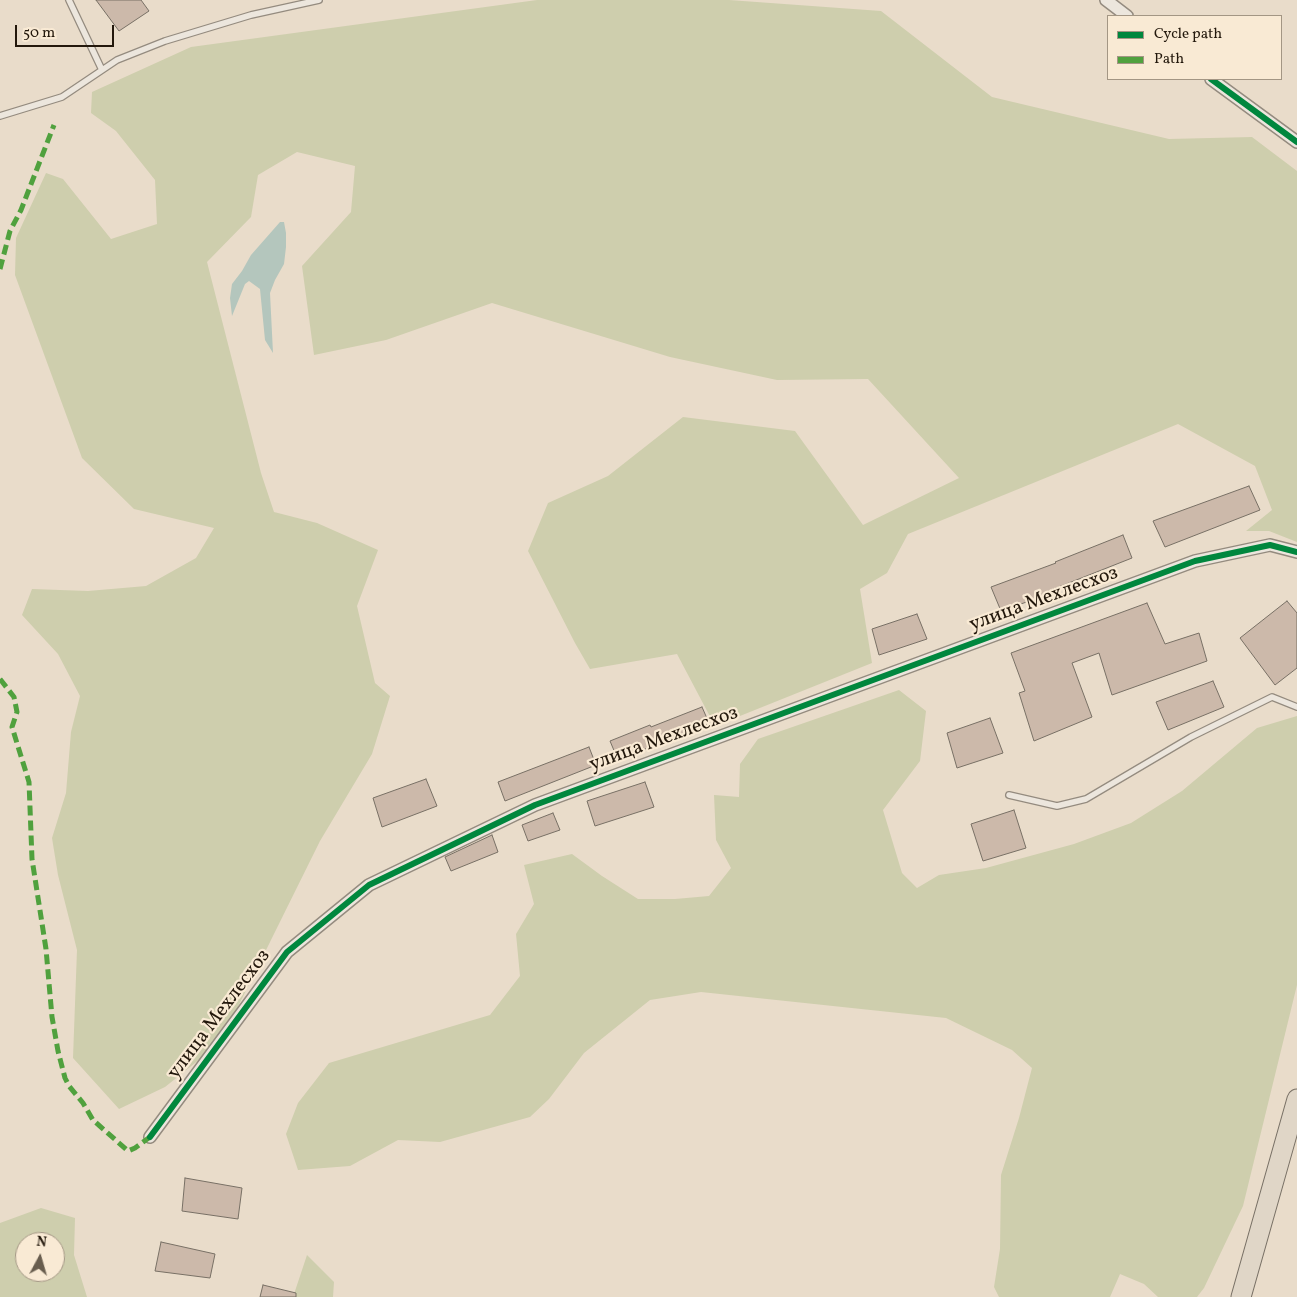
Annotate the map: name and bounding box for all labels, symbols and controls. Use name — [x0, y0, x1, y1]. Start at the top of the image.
scale bar — [18, 15, 116, 47]
legend — [1107, 15, 1282, 80]
text: 50 m — [23, 23, 55, 44]
text: Cycle path — [1154, 24, 1222, 45]
text: Path — [1154, 49, 1184, 70]
street label: улица Мехлесхоз — [966, 562, 1122, 638]
street label: улица Мехлесхоз — [586, 702, 742, 778]
street label: улица Мехлесхоз — [163, 945, 277, 1085]
north arrow — [15, 1232, 65, 1282]
text: N — [35, 1233, 48, 1253]

